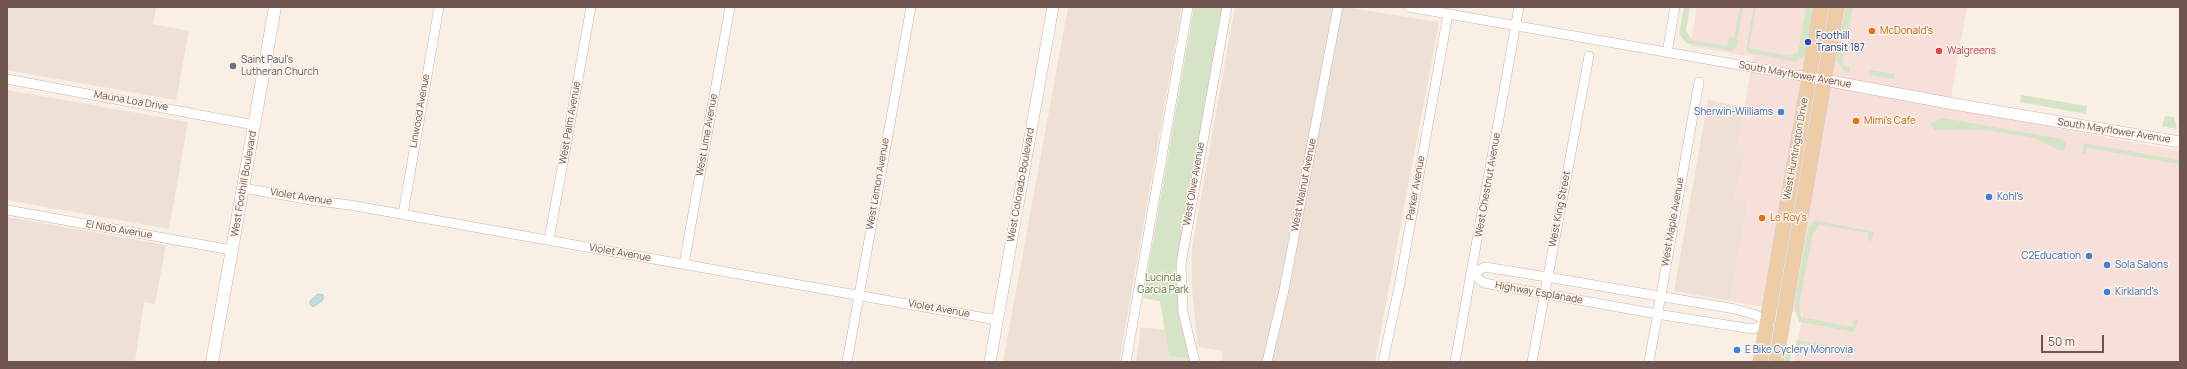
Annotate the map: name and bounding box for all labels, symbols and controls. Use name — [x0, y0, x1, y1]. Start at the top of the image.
place label: McDonald's — [1880, 25, 1933, 37]
marker: McDonald's — [1867, 26, 1877, 36]
place label: Foothill Transit 187 — [1816, 30, 1865, 54]
marker: Foothill Transit 187 — [1803, 37, 1813, 47]
place label: Walgreens — [1947, 45, 1996, 57]
marker: Walgreens — [1934, 46, 1944, 56]
place label: Saint Paul's Lutheran Church — [241, 54, 319, 78]
street label: South Mayflower Avenue — [1738, 59, 1852, 91]
marker: Saint Paul's Lutheran Church — [228, 61, 238, 71]
street label: Linwood Avenue — [408, 73, 432, 149]
street label: West Palm Avenue — [557, 80, 583, 166]
street label: Mauna Loa Drive — [93, 89, 169, 113]
street label: West Lime Avenue — [694, 93, 720, 177]
street label: West Huntington Drive — [1781, 97, 1811, 201]
place label: Sherwin-Williams — [1694, 106, 1773, 118]
marker: Sherwin-Williams — [1776, 107, 1786, 117]
place label: Mimi's Cafe — [1864, 115, 1916, 127]
marker: Mimi's Cafe — [1851, 116, 1861, 126]
street label: South Mayflower Avenue — [2057, 116, 2171, 146]
street label: West Colorado Boulevard — [1005, 127, 1037, 243]
street label: West Foothill Boulevard — [229, 130, 259, 238]
street label: West Chestnut Avenue — [1473, 132, 1503, 238]
street label: West Lemon Avenue — [864, 137, 892, 231]
street label: West Walnut Avenue — [1289, 137, 1319, 233]
street label: West Olive Avenue — [1181, 141, 1207, 227]
street label: Parker Avenue — [1404, 155, 1428, 221]
street label: West King Street — [1547, 170, 1573, 248]
street label: West Maple Avenue — [1659, 177, 1687, 267]
street label: Violet Avenue — [269, 186, 333, 208]
place label: Kohl's — [1997, 191, 2023, 203]
marker: Kohl's — [1984, 192, 1994, 202]
place label: Le Roy's — [1770, 212, 1807, 224]
marker: Le Roy's — [1757, 213, 1767, 223]
street label: El Nido Avenue — [85, 218, 153, 242]
street label: Violet Avenue — [588, 242, 652, 264]
place label: C2Education — [2021, 250, 2081, 262]
marker: C2Education — [2084, 251, 2094, 261]
place label: Sola Salons — [2115, 259, 2168, 271]
marker: Sola Salons — [2102, 260, 2112, 270]
park label: Lucinda Garcia Park — [1137, 272, 1189, 296]
street label: Highway Esplanade — [1494, 279, 1584, 307]
place label: Kirkland's — [2115, 286, 2158, 298]
marker: Kirkland's — [2102, 287, 2112, 297]
street label: Violet Avenue — [907, 298, 971, 320]
scale bar — [2043, 327, 2106, 353]
text: 50 m — [2048, 333, 2075, 350]
place label: E Bike Cyclery Monrovia — [1745, 344, 1853, 356]
marker: E Bike Cyclery Monrovia — [1732, 345, 1742, 355]

